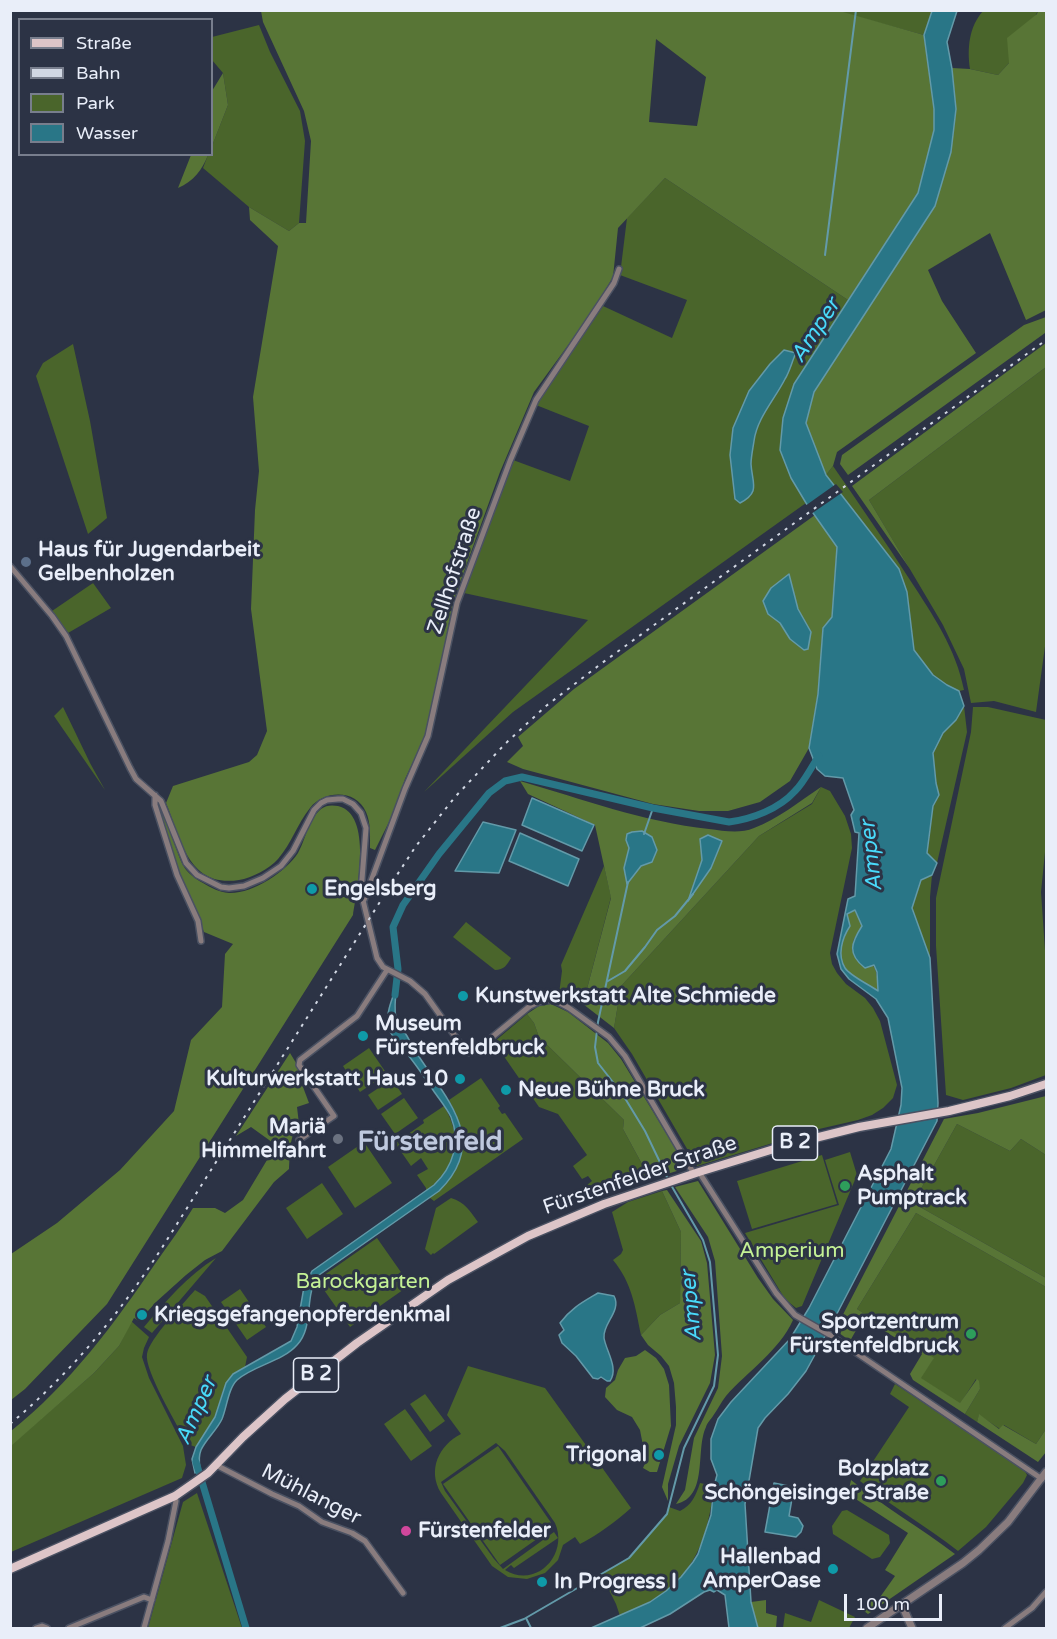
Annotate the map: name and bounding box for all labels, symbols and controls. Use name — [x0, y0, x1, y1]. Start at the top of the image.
legend — [18, 18, 213, 156]
text: Straße — [76, 32, 132, 54]
text: Bahn — [76, 62, 121, 84]
text: Park — [76, 92, 114, 114]
text: Wasser — [76, 122, 138, 144]
water label: Amper — [786, 294, 846, 368]
street label: Zellhofstraße — [423, 504, 487, 638]
place label: Haus für Jugendarbeit Gelbenholzen — [38, 537, 260, 587]
marker: Haus für Jugendarbeit Gelbenholzen — [19, 555, 33, 569]
water label: Amper — [855, 819, 889, 893]
place label: Engelsberg — [324, 876, 437, 902]
marker: Engelsberg — [305, 882, 319, 896]
place label: Kunstwerkstatt Alte Schmiede — [475, 983, 776, 1009]
marker: Kunstwerkstatt Alte Schmiede — [456, 989, 470, 1003]
place label: Museum Fürstenfeldbruck — [375, 1011, 545, 1061]
marker: Museum Fürstenfeldbruck — [356, 1029, 370, 1043]
place label: Kulturwerkstatt Haus 10 — [206, 1066, 448, 1092]
marker: Kulturwerkstatt Haus 10 — [453, 1072, 467, 1086]
place label: Neue Bühne Bruck — [518, 1077, 705, 1103]
marker: Neue Bühne Bruck — [499, 1083, 513, 1097]
place label: Mariä Himmelfahrt — [201, 1114, 326, 1164]
road number: B 2 — [772, 1126, 818, 1160]
district label: Fürstenfeld — [357, 1127, 503, 1159]
street label: Fürstenfelder Straße — [540, 1131, 740, 1221]
marker: Mariä Himmelfahrt — [331, 1132, 345, 1146]
place label: Asphalt Pumptrack — [857, 1161, 967, 1211]
marker: Asphalt Pumptrack — [838, 1179, 852, 1193]
park label: Amperium — [739, 1238, 845, 1264]
park label: Barockgarten — [296, 1269, 430, 1295]
water label: Amper — [676, 1269, 708, 1343]
place label: Kriegsgefangenopferdenkmal — [154, 1302, 451, 1328]
marker: Kriegsgefangenopferdenkmal — [135, 1308, 149, 1322]
place label: Sportzentrum Fürstenfeldbruck — [789, 1309, 959, 1359]
marker: Sportzentrum Fürstenfeldbruck — [964, 1327, 978, 1341]
road number: B 2 — [294, 1358, 338, 1392]
water label: Amper — [170, 1373, 224, 1449]
place label: Trigonal — [566, 1442, 647, 1468]
marker: Trigonal — [652, 1448, 666, 1462]
place label: Bolzplatz Schöngeisinger Straße — [704, 1456, 929, 1506]
street label: Mühlanger — [257, 1459, 365, 1531]
marker: Bolzplatz Schöngeisinger Straße — [934, 1474, 948, 1488]
place label: Fürstenfelder — [418, 1518, 551, 1544]
marker: Fürstenfelder — [399, 1524, 413, 1538]
place label: Hallenbad AmperOase — [702, 1544, 821, 1594]
marker: Hallenbad AmperOase — [826, 1562, 840, 1576]
place label: In Progress I — [554, 1569, 677, 1595]
marker: In Progress I — [535, 1575, 549, 1589]
scale bar — [847, 1582, 944, 1620]
text: 100 m — [855, 1593, 910, 1615]

